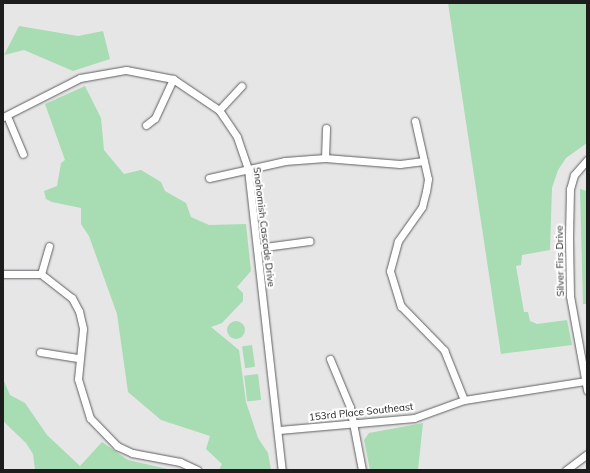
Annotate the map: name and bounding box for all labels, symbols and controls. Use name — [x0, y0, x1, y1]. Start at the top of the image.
street label: Snohomish Cascade Drive — [251, 166, 277, 288]
street label: Silver Firs Drive — [553, 225, 567, 297]
street label: 153rd Place Southeast — [308, 401, 414, 423]

